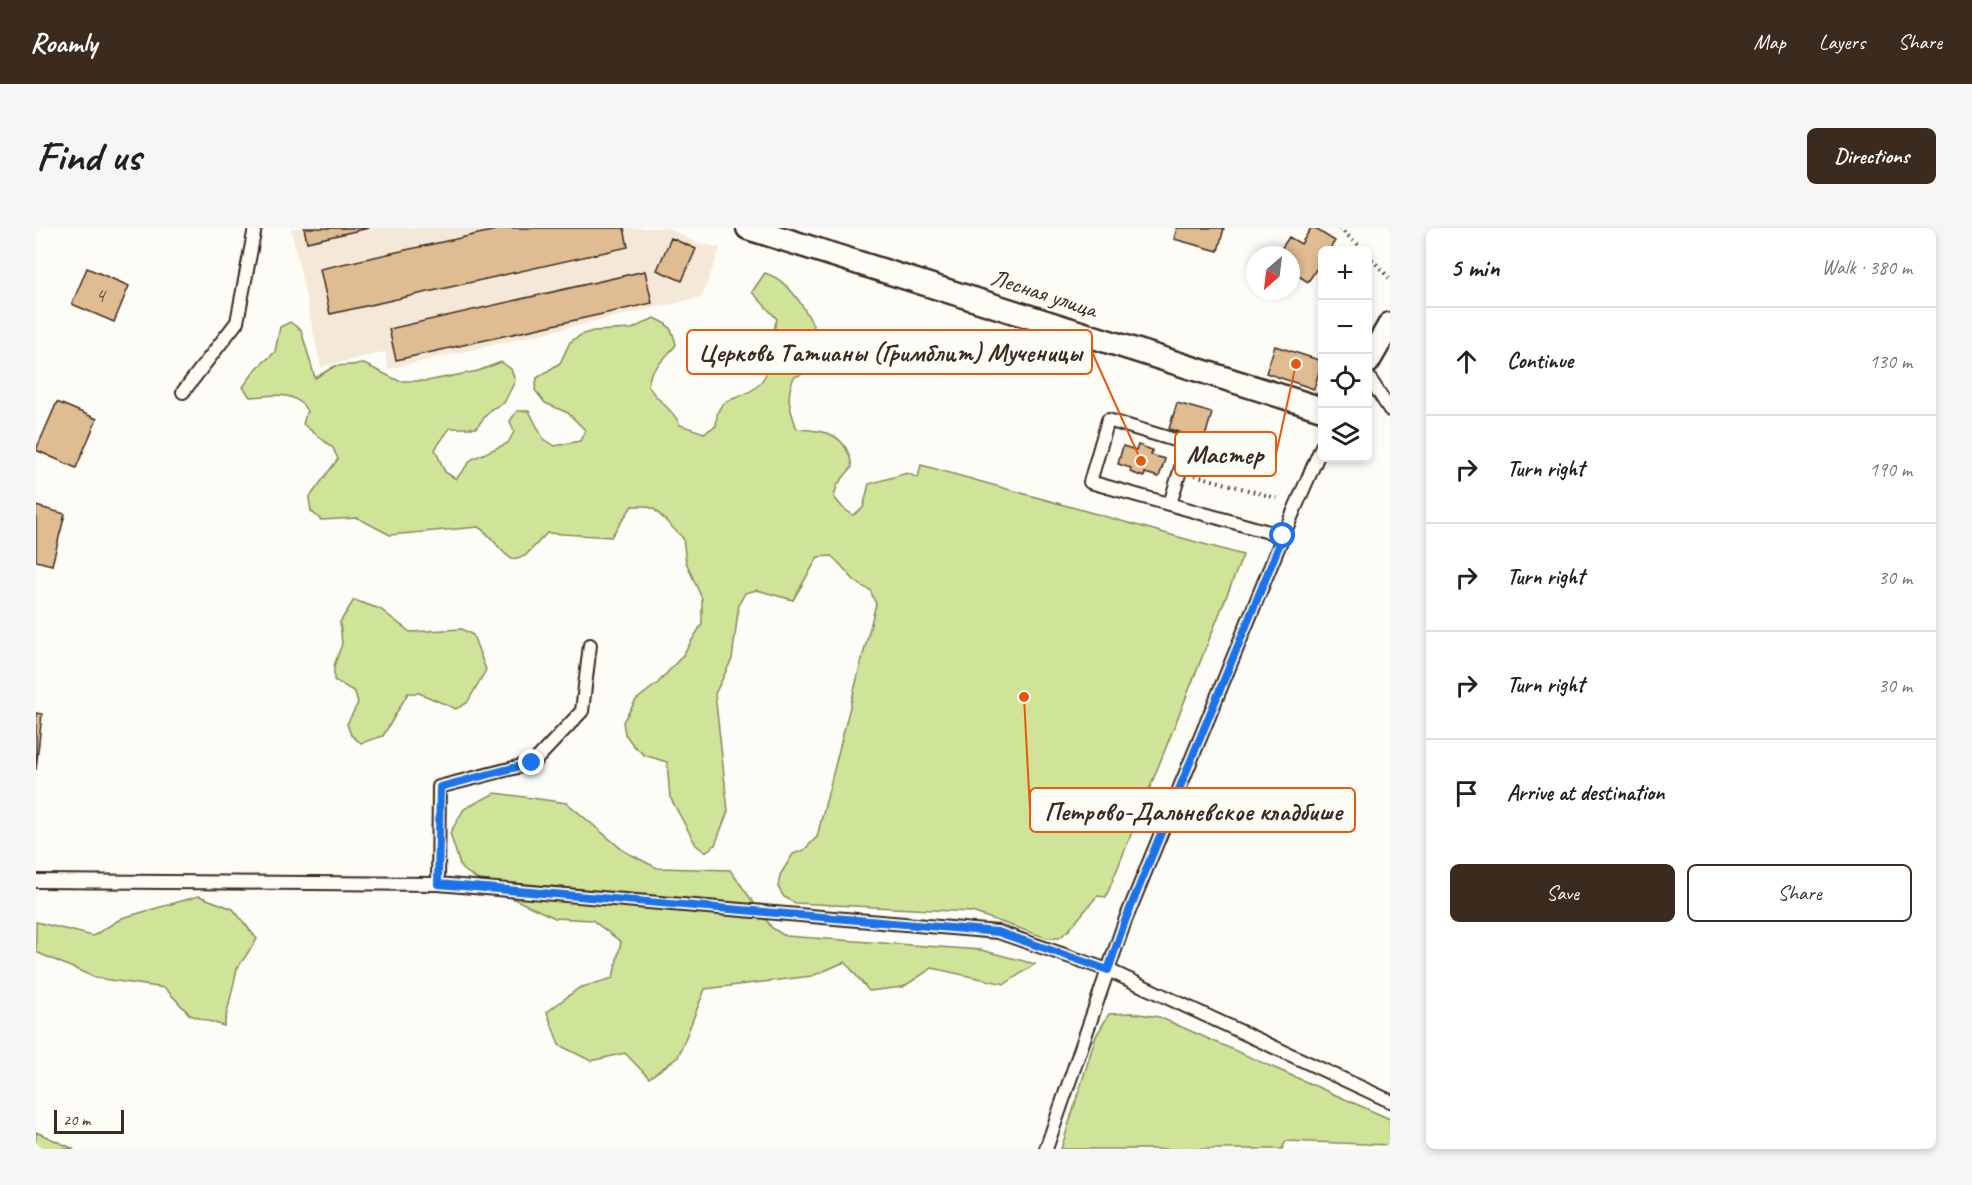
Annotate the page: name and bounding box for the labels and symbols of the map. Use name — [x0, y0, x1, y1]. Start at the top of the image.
north arrow — [1246, 246, 1300, 300]
street label: Лесная улица — [987, 262, 1103, 325]
house number: 4 — [95, 282, 107, 308]
callout: Церковь Татианы (Гримблит) Мученицы — [687, 330, 1092, 374]
text: Церковь Татианы (Гримблит) Мученицы — [698, 336, 1085, 369]
callout: Мастер — [1175, 432, 1276, 476]
text: Мастер — [1186, 438, 1266, 471]
route start — [1269, 522, 1295, 548]
route end — [518, 749, 544, 775]
callout: Петрово-Дальневское кладбише — [1030, 788, 1355, 832]
text: Петрово-Дальневское кладбише — [1044, 795, 1344, 828]
scale bar — [54, 1107, 124, 1134]

